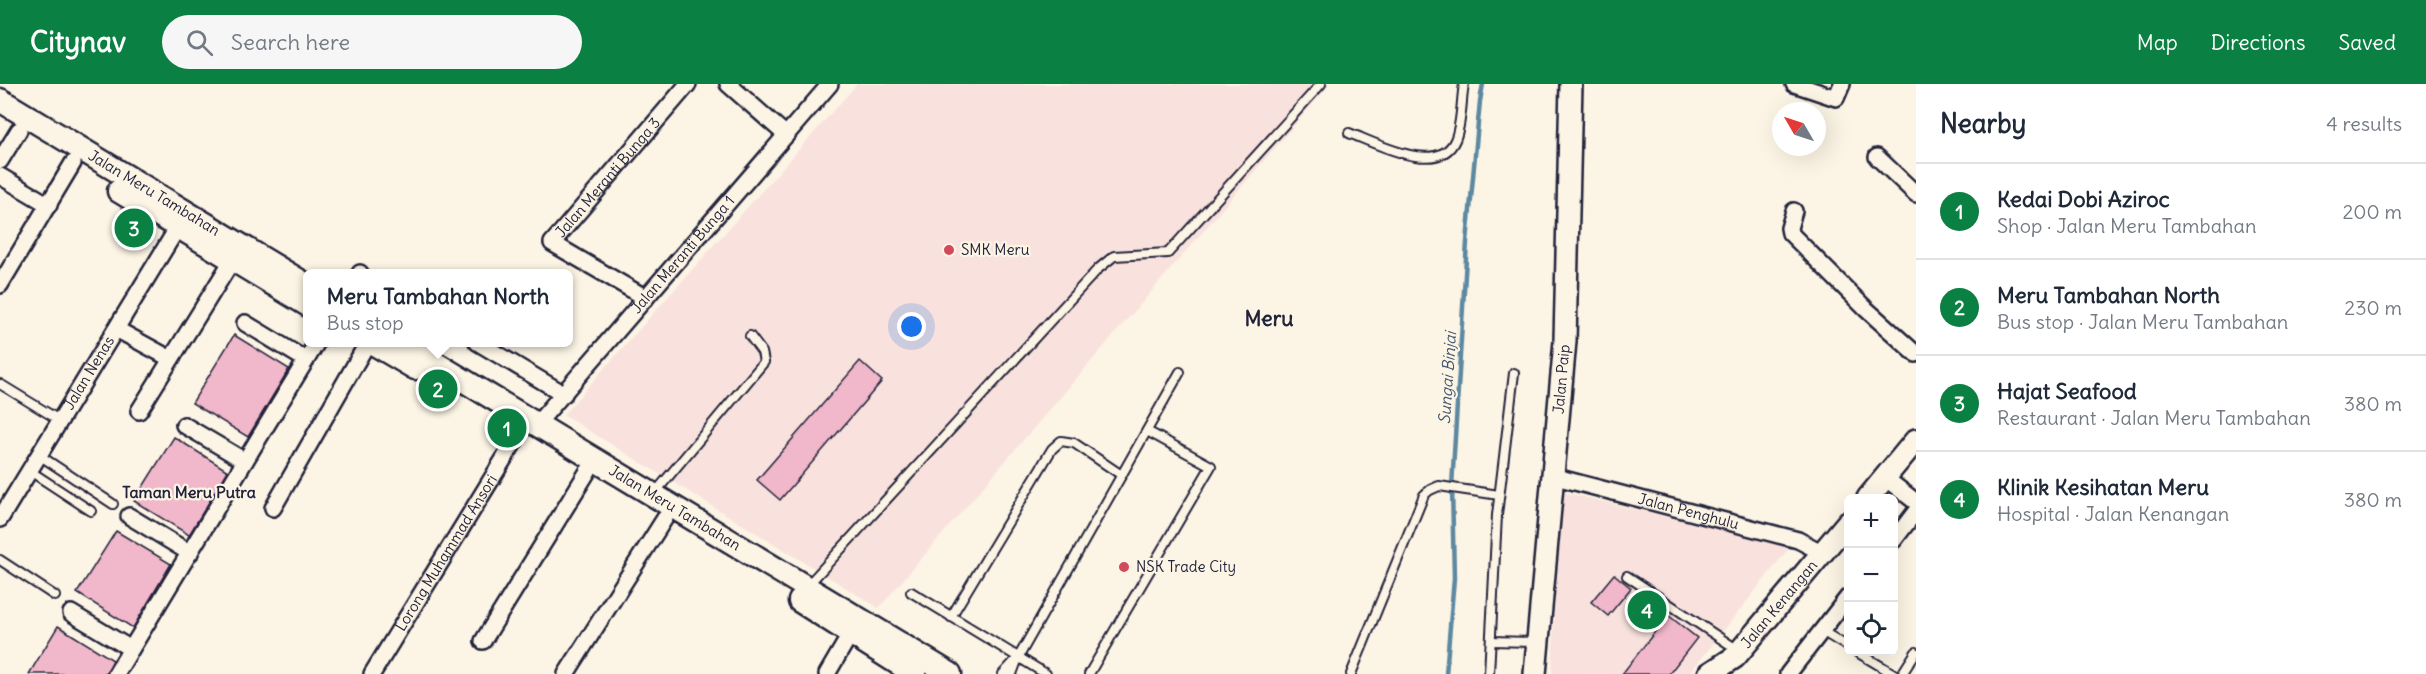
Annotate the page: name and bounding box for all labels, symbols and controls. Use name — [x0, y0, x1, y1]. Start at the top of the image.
search box — [162, 15, 582, 69]
text: Citynav — [30, 24, 126, 60]
icon: search — [183, 26, 216, 59]
text: Search here — [231, 28, 350, 56]
text: Map — [2137, 29, 2178, 56]
text: Directions — [2211, 29, 2305, 56]
text: Saved — [2338, 29, 2396, 56]
north arrow — [1772, 102, 1826, 156]
text: Nearby — [1940, 107, 2026, 140]
text: 4 results — [2326, 111, 2402, 136]
street label: Jalan Meranti Bunga 3 — [551, 113, 664, 241]
street label: Jalan Meru Tambahan — [85, 146, 224, 240]
text: Kedai Dobi Aziroc — [1997, 185, 2170, 213]
street label: Jalan Meranti Bunga 1 — [627, 191, 739, 317]
text: 1 — [1956, 199, 1963, 224]
text: 200 m — [2342, 199, 2402, 224]
pin: 3 — [114, 206, 154, 250]
text: Shop · Jalan Meru Tambahan — [1997, 213, 2257, 238]
place label: SMK Meru — [961, 240, 1030, 259]
marker: SMK Meru — [942, 243, 956, 257]
popup — [303, 269, 573, 347]
text: Meru Tambahan North — [1997, 281, 2220, 309]
text: Meru Tambahan North — [327, 282, 549, 310]
text: 2 — [1954, 295, 1965, 320]
text: 230 m — [2344, 295, 2402, 320]
district label: Meru — [1244, 305, 1294, 332]
text: Bus stop · Jalan Meru Tambahan — [1997, 309, 2288, 334]
text: Bus stop — [327, 310, 404, 335]
your location — [897, 312, 926, 341]
water label: Sungai Binjai — [1434, 329, 1460, 425]
street label: Jalan Nenas — [59, 332, 118, 413]
street label: Jalan Paip — [1548, 344, 1574, 415]
pin: 2 — [418, 366, 458, 412]
text: Hajat Seafood — [1997, 377, 2137, 405]
text: 3 — [1954, 391, 1965, 416]
text: 380 m — [2344, 391, 2402, 416]
text: Restaurant · Jalan Meru Tambahan — [1997, 405, 2311, 430]
pin: 1 — [488, 406, 526, 450]
street label: Jalan Meru Tambahan — [606, 460, 745, 555]
street label: Lorong Muhammad Ansori — [391, 471, 501, 634]
text: Klinik Kesihatan Meru — [1997, 473, 2209, 501]
district label: Taman Meru Putra — [122, 482, 256, 502]
text: 4 — [1954, 487, 1965, 512]
text: 380 m — [2344, 487, 2402, 512]
street label: Jalan Penghulu — [1636, 489, 1741, 533]
map controls — [1844, 494, 1898, 656]
button: + — [1844, 494, 1898, 548]
text: Hospital · Jalan Kenangan — [1997, 501, 2229, 526]
button: − — [1844, 548, 1898, 602]
street label: Jalan Kenangan — [1737, 556, 1821, 652]
place label: NSK Trade City — [1136, 557, 1236, 576]
marker: NSK Trade City — [1117, 560, 1131, 574]
pin: 4 — [1628, 588, 1666, 632]
button: locate — [1844, 602, 1898, 656]

